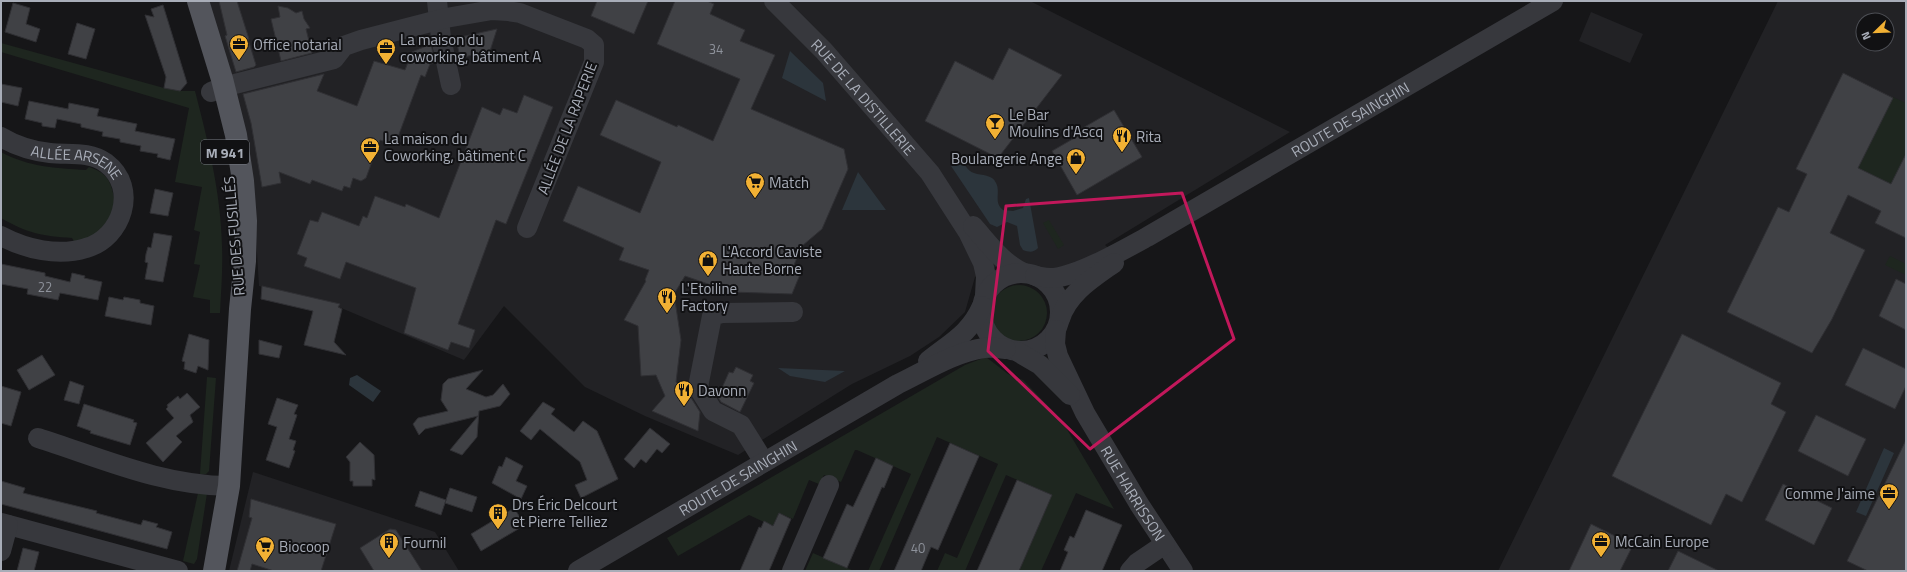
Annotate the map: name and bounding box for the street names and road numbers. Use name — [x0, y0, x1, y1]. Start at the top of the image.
street label: RUE DE LA DISTILLERIE — [806, 33, 921, 160]
street label: ALLÉE DE LA RAPERIE — [531, 58, 603, 198]
street label: ROUTE DE SAINGHIN — [1286, 75, 1414, 163]
street label: ALLÉE ARSENE — [29, 138, 128, 184]
road number: M 941 — [201, 140, 249, 164]
street label: RUE DES FUSILLÉS — [217, 175, 251, 297]
street label: ROUTE DE SAINGHIN — [674, 434, 801, 521]
street label: RUE HARRISSON — [1095, 441, 1172, 545]

